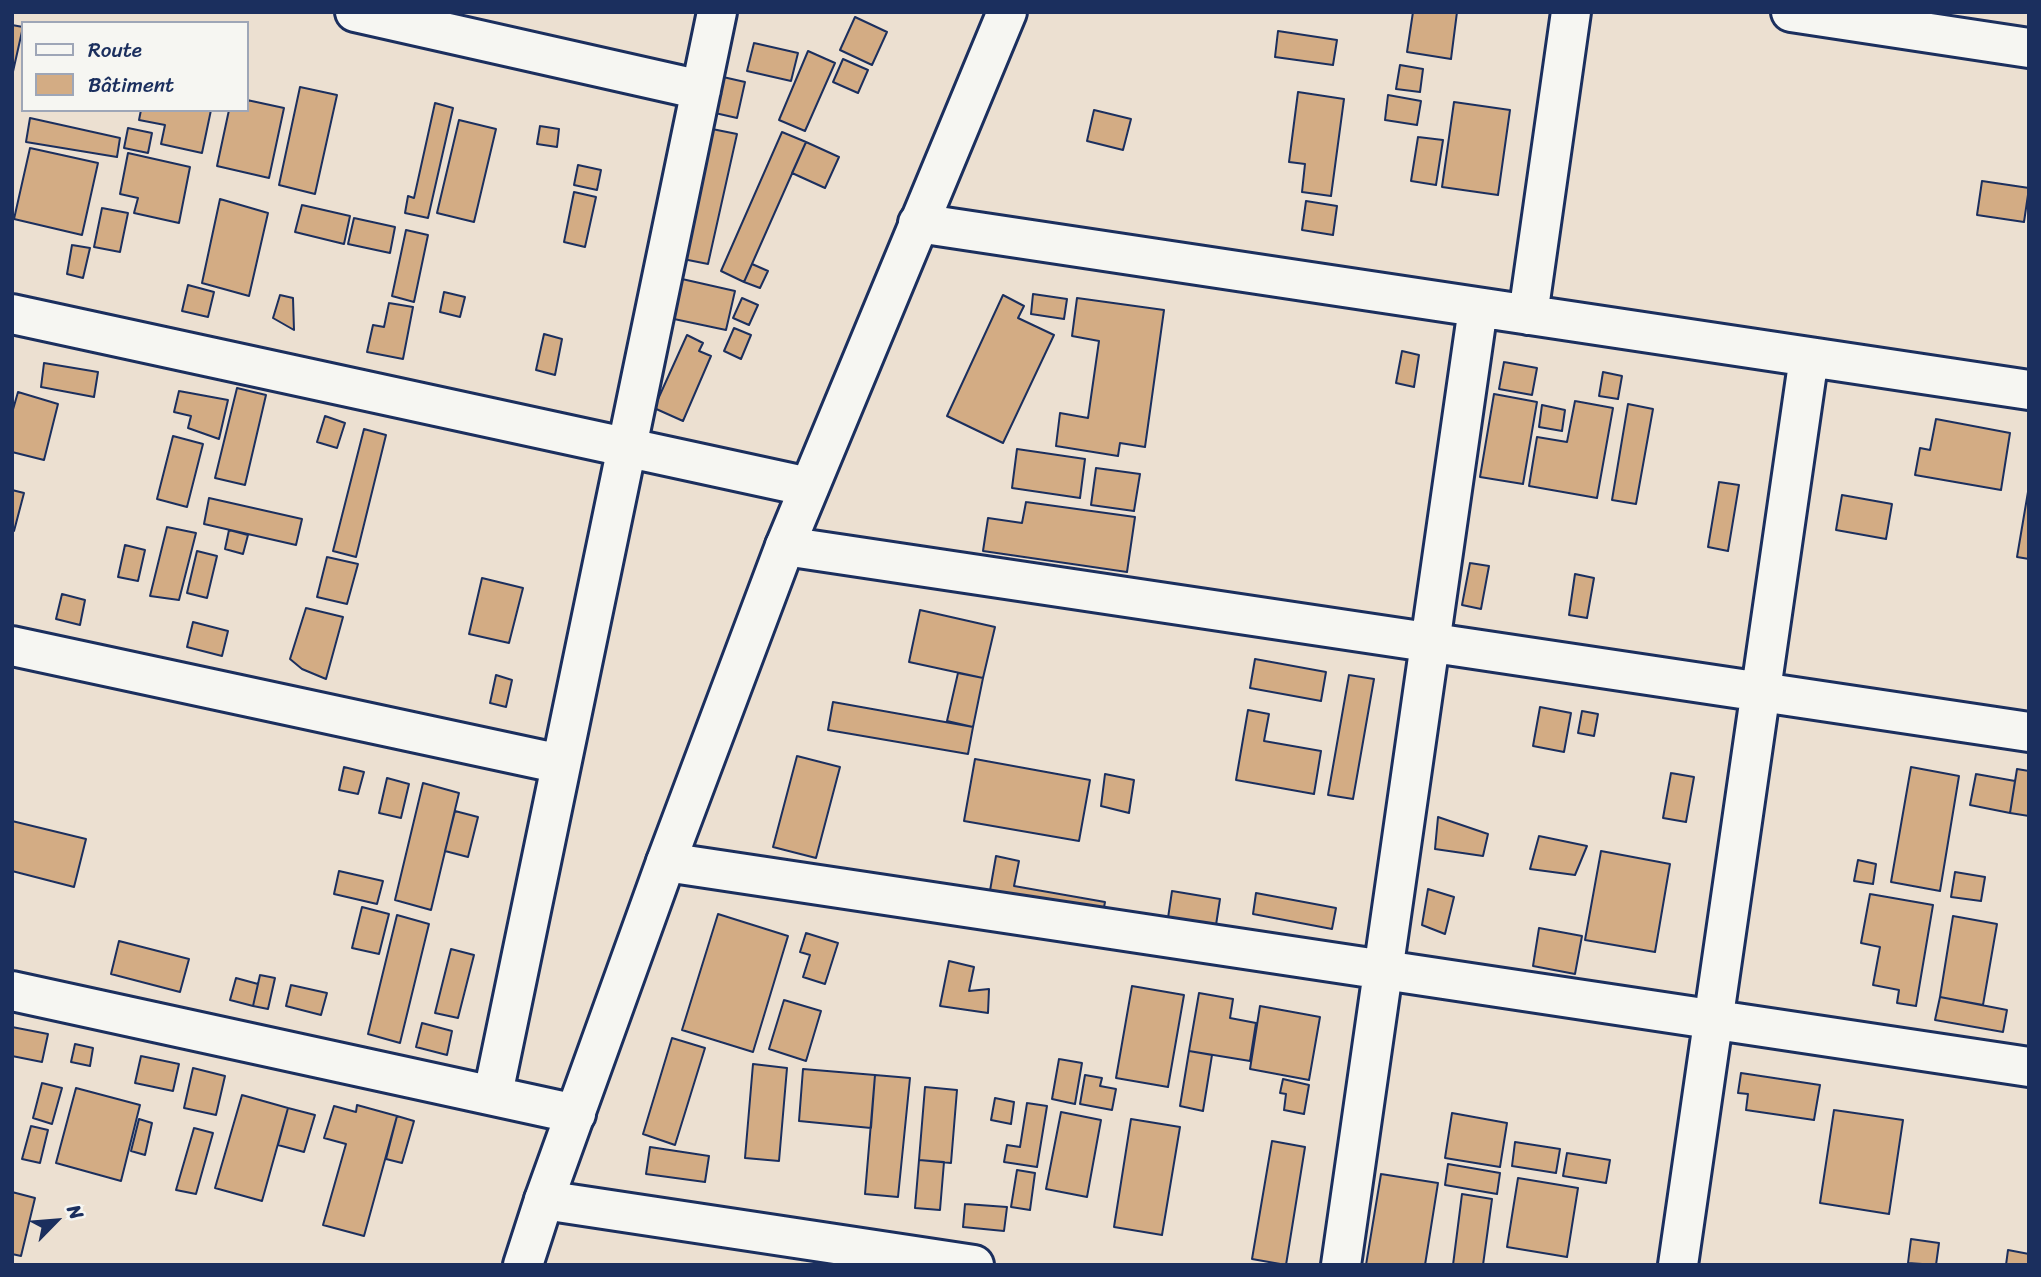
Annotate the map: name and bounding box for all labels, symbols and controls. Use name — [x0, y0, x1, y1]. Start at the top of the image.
legend — [21, 21, 248, 112]
text: Route — [88, 31, 142, 69]
text: Bâtiment — [88, 66, 174, 104]
north arrow — [21, 1186, 91, 1256]
text: N — [58, 1199, 93, 1225]

